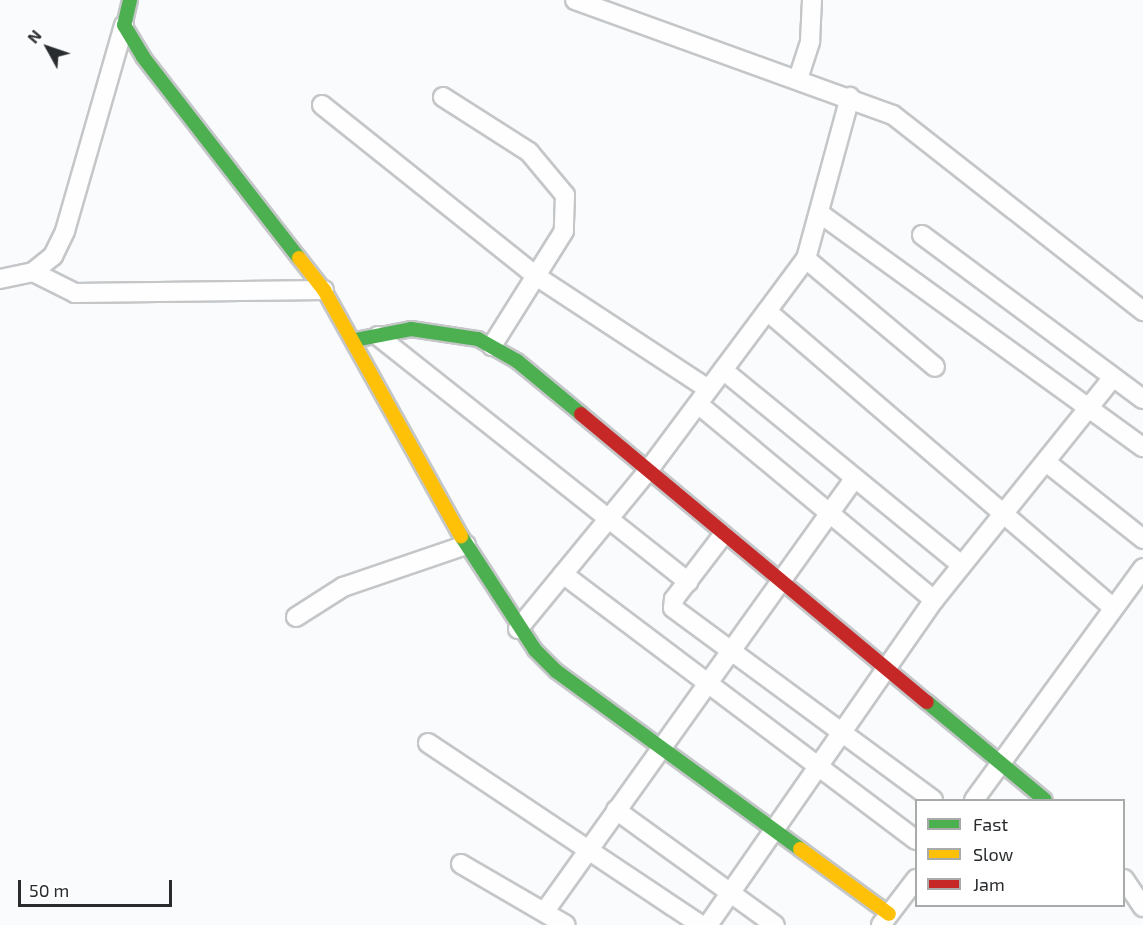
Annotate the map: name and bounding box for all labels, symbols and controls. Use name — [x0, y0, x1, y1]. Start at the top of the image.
north arrow — [18, 18, 78, 78]
text: N — [23, 26, 45, 47]
legend — [915, 799, 1125, 907]
text: Fast — [973, 813, 1008, 835]
text: Slow — [973, 843, 1013, 865]
scale bar — [21, 868, 176, 906]
text: Jam — [973, 873, 1005, 895]
text: 50 m — [29, 879, 69, 901]

